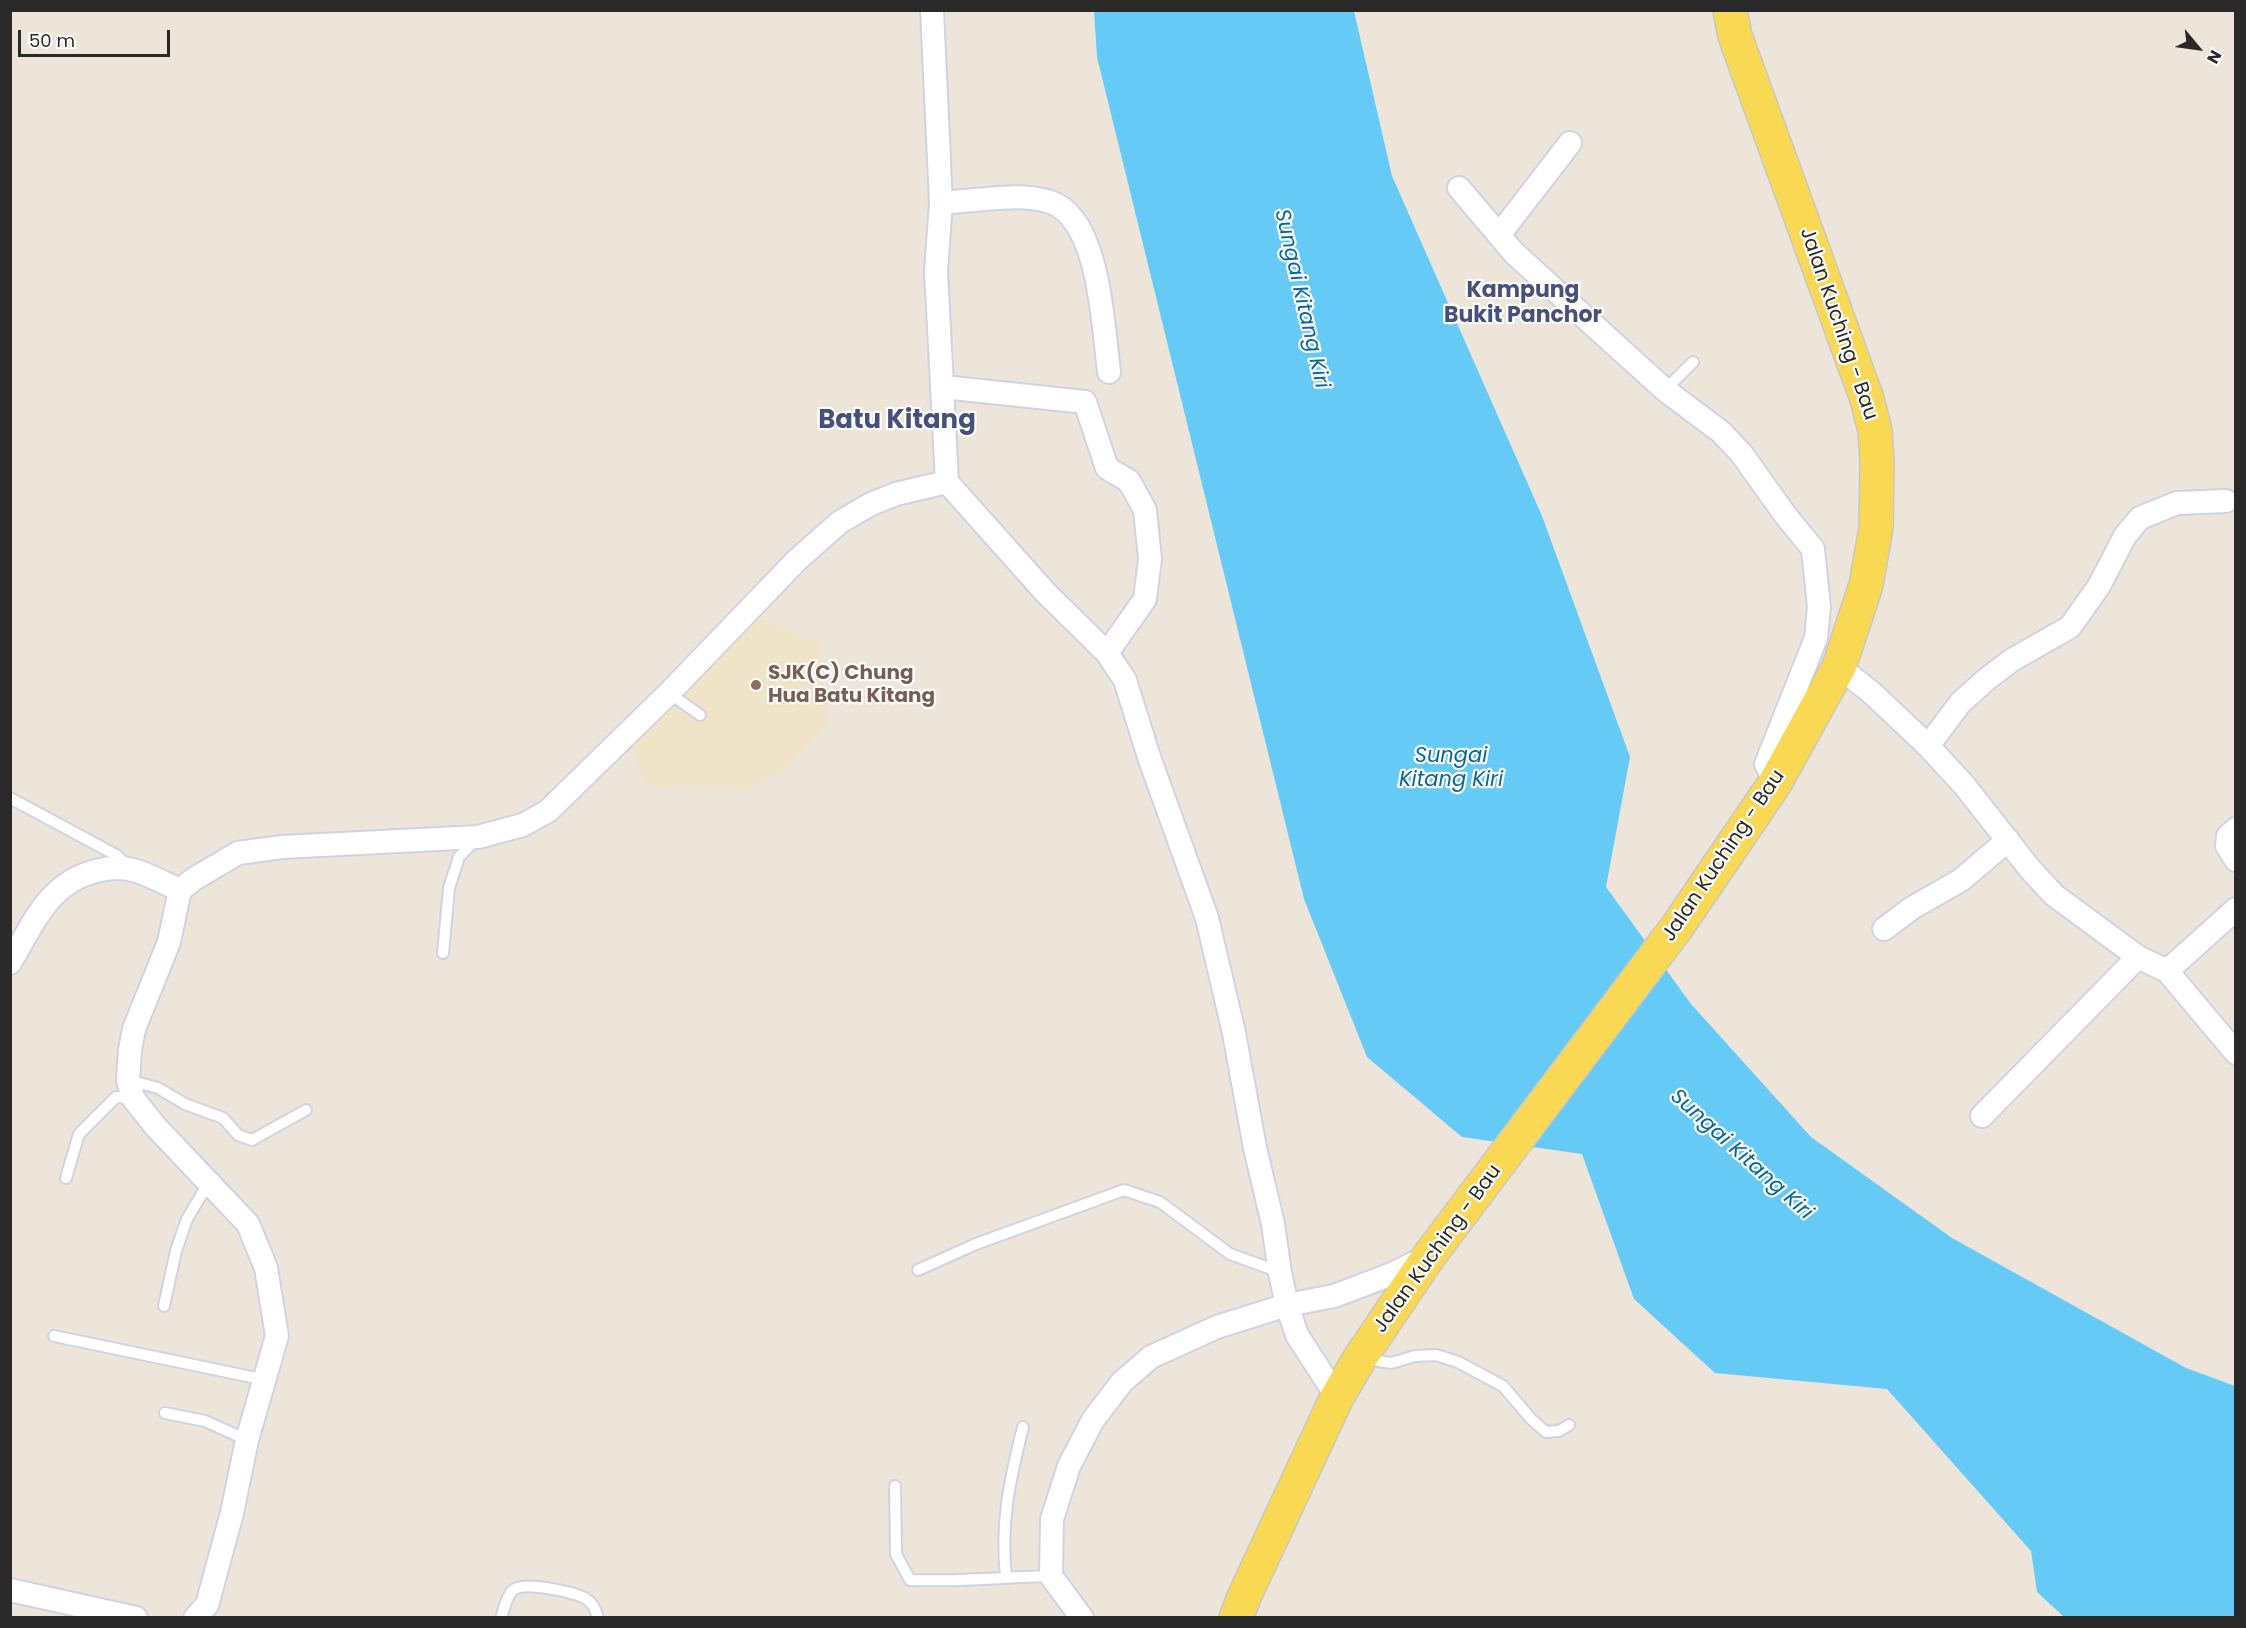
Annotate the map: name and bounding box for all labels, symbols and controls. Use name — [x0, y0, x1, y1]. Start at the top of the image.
scale bar — [21, 18, 172, 56]
north arrow — [2168, 18, 2228, 78]
text: 50 m — [29, 28, 75, 53]
text: N — [2201, 46, 2227, 68]
water label: Sungai Kitang Kiri — [1268, 207, 1334, 391]
street label: Jalan Kuching - Bau — [1794, 225, 1882, 423]
district label: Kampung Bukit Panchor — [1444, 278, 1602, 330]
district label: Batu Kitang — [818, 405, 976, 437]
place label: SJK(C) Chung Hua Batu Kitang — [768, 662, 935, 709]
marker: SJK(C) Chung Hua Batu Kitang — [749, 678, 763, 692]
water label: Sungai Kitang Kiri — [1399, 744, 1503, 794]
street label: Jalan Kuching - Bau — [1658, 766, 1790, 946]
water label: Sungai Kitang Kiri — [1665, 1084, 1817, 1226]
street label: Jalan Kuching - Bau — [1369, 1160, 1507, 1338]

